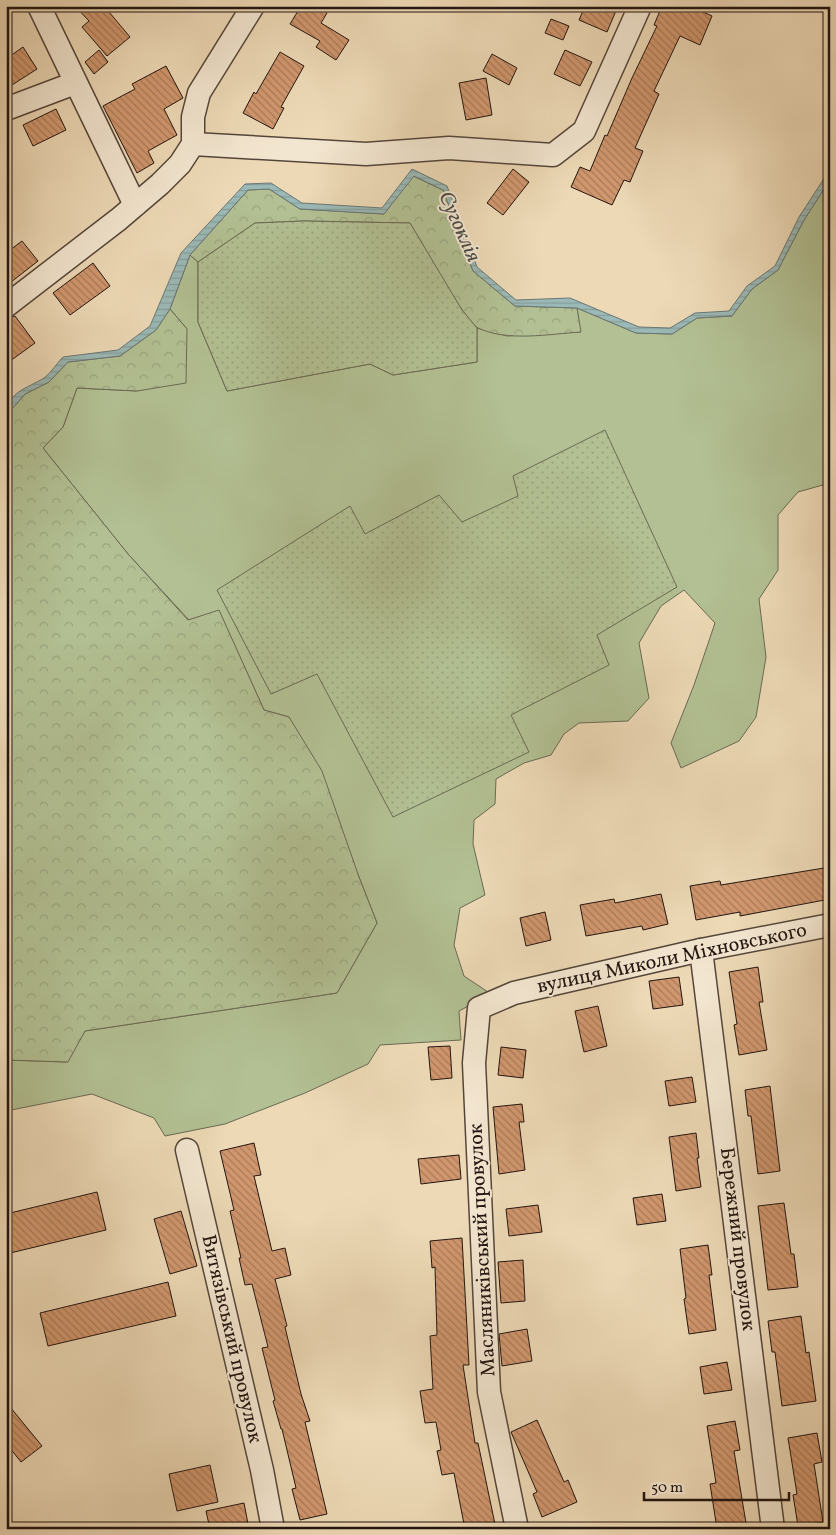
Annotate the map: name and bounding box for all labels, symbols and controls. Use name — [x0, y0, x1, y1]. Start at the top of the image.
water label: Сугоклія — [431, 187, 487, 267]
street label: вулиця Миколи Міхновського — [534, 917, 810, 1001]
street label: Масляниківський провулок — [462, 1122, 504, 1377]
street label: Бережний провулок — [712, 1146, 762, 1333]
street label: Витязівський провулок — [193, 1232, 269, 1446]
scale bar — [644, 1470, 788, 1502]
text: 50 m — [651, 1478, 683, 1499]

